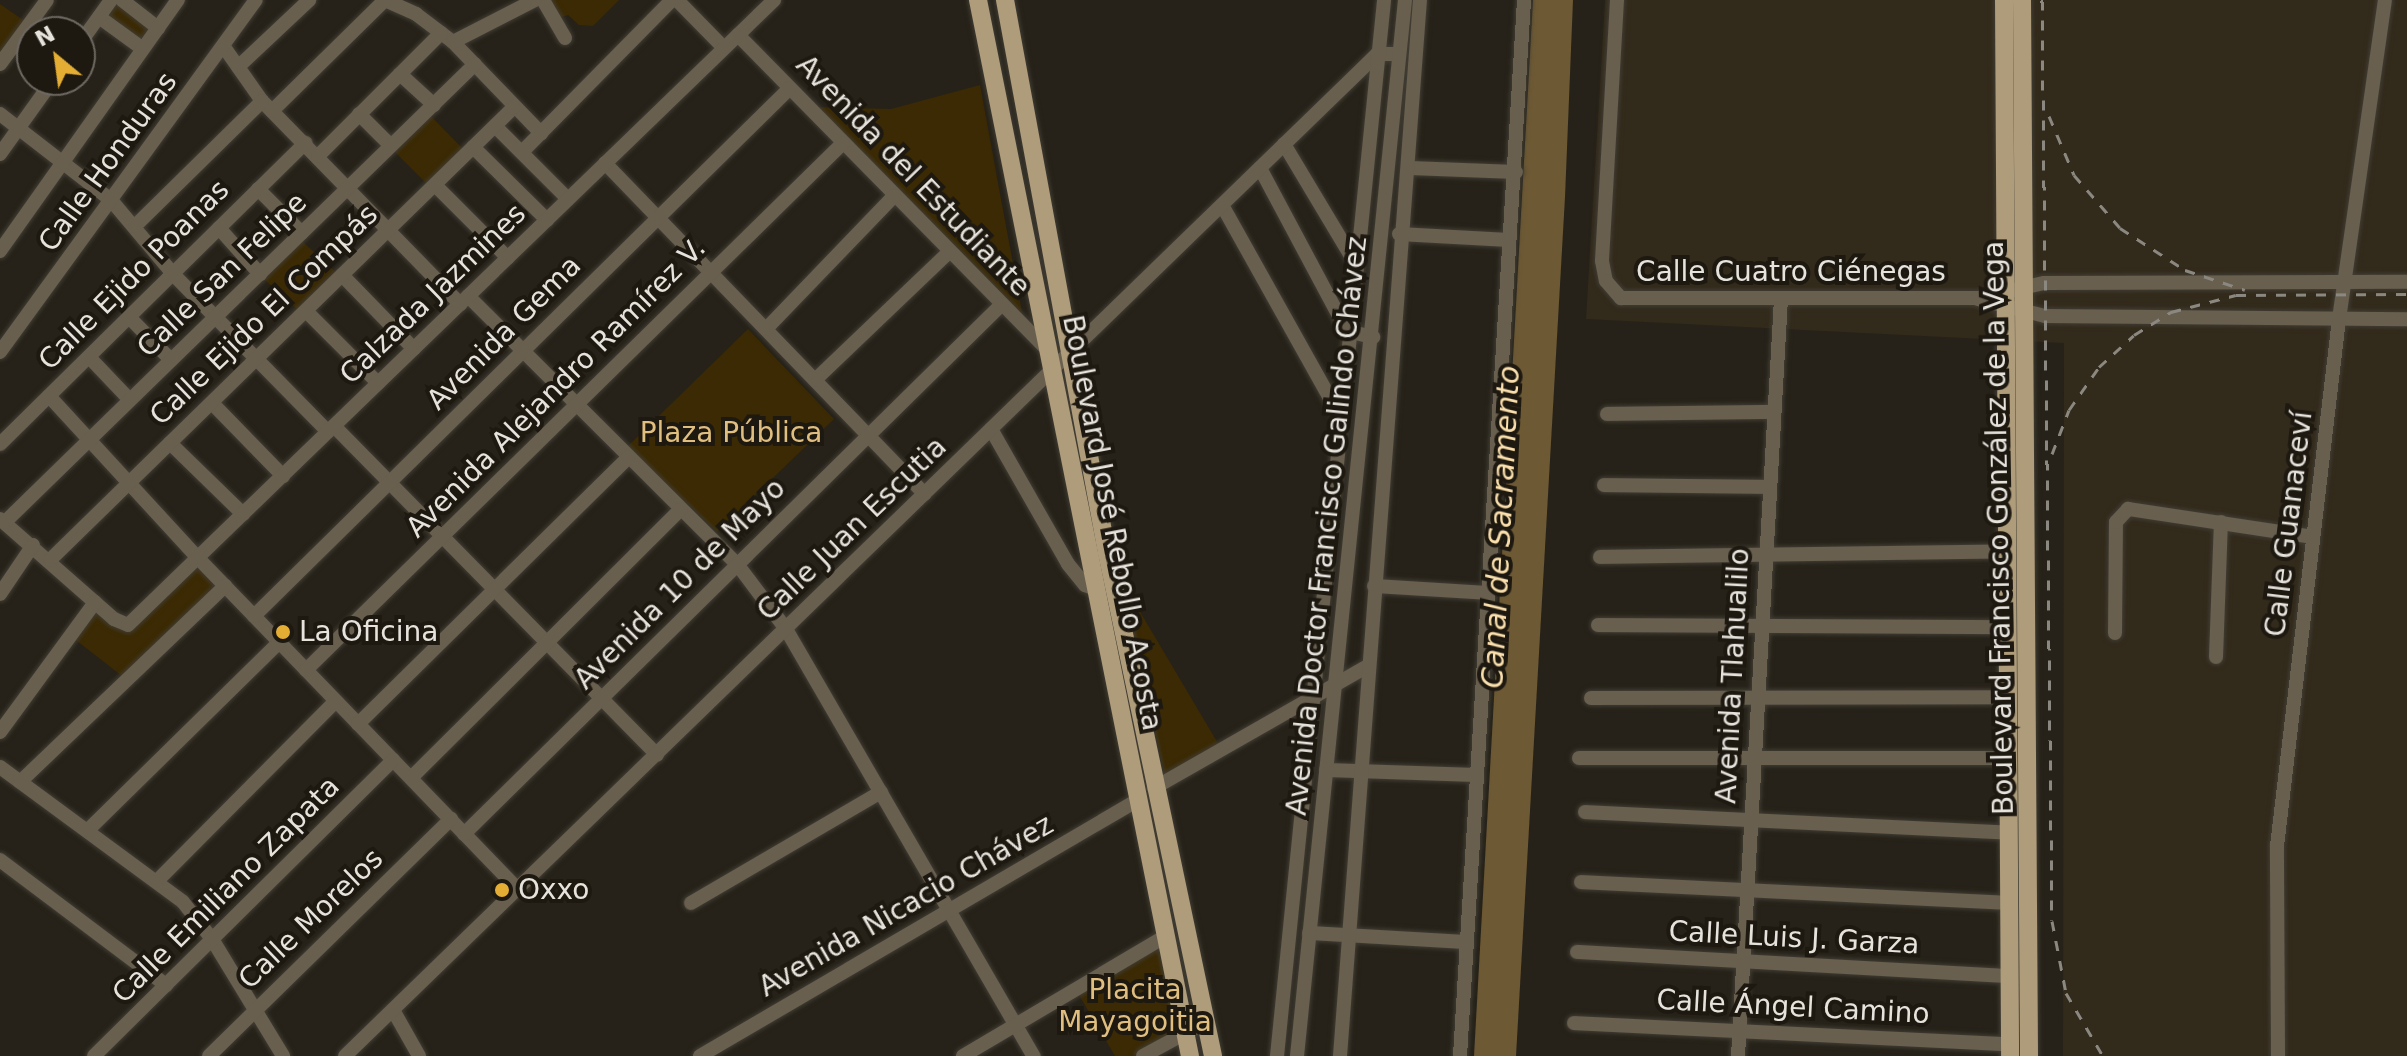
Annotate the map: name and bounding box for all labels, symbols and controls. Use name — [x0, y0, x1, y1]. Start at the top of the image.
north arrow — [16, 16, 96, 96]
text: N — [31, 21, 59, 52]
street label: Avenida del Estudiante — [789, 49, 1037, 303]
street label: Calle Honduras — [32, 66, 184, 258]
street label: Calle Ejido Poanas — [32, 173, 236, 377]
street label: Calle San Felipe — [130, 186, 314, 364]
street label: Calzada Jazmines — [333, 197, 533, 391]
street label: Calle Ejido El Compás — [143, 198, 385, 432]
street label: Avenida Alejandro Ramírez V. — [399, 231, 713, 545]
street label: Avenida Doctor Francisco Galindo Chávez — [1280, 235, 1374, 817]
street label: Boulevard Francisco González de la Vega — [1977, 241, 2021, 815]
street label: Avenida Gema — [420, 249, 588, 417]
street label: Calle Cuatro Ciénegas — [1636, 255, 1946, 289]
street label: Boulevard José Rebollo Acosta — [1055, 312, 1169, 734]
water label: Canal de Sacramento — [1475, 365, 1527, 689]
street label: Calle Guanaceví — [2259, 409, 2319, 639]
park label: Plaza Pública — [640, 416, 822, 450]
street label: Calle Juan Escutia — [751, 430, 953, 628]
street label: Avenida 10 de Mayo — [568, 472, 792, 696]
street label: Avenida Tlahualilo — [1710, 547, 1756, 805]
place label: La Oficina — [299, 615, 438, 649]
marker: La Oficina — [274, 623, 292, 641]
street label: Calle Emiliano Zapata — [106, 770, 346, 1010]
street label: Avenida Nicacio Chávez — [753, 808, 1059, 1004]
street label: Calle Morelos — [232, 842, 390, 996]
place label: Oxxo — [518, 873, 589, 907]
marker: Oxxo — [493, 881, 511, 899]
street label: Calle Luis J. Garza — [1668, 915, 1920, 961]
park label: Placita Mayagoitia — [1058, 973, 1212, 1039]
street label: Calle Ángel Camino — [1656, 983, 1930, 1031]

